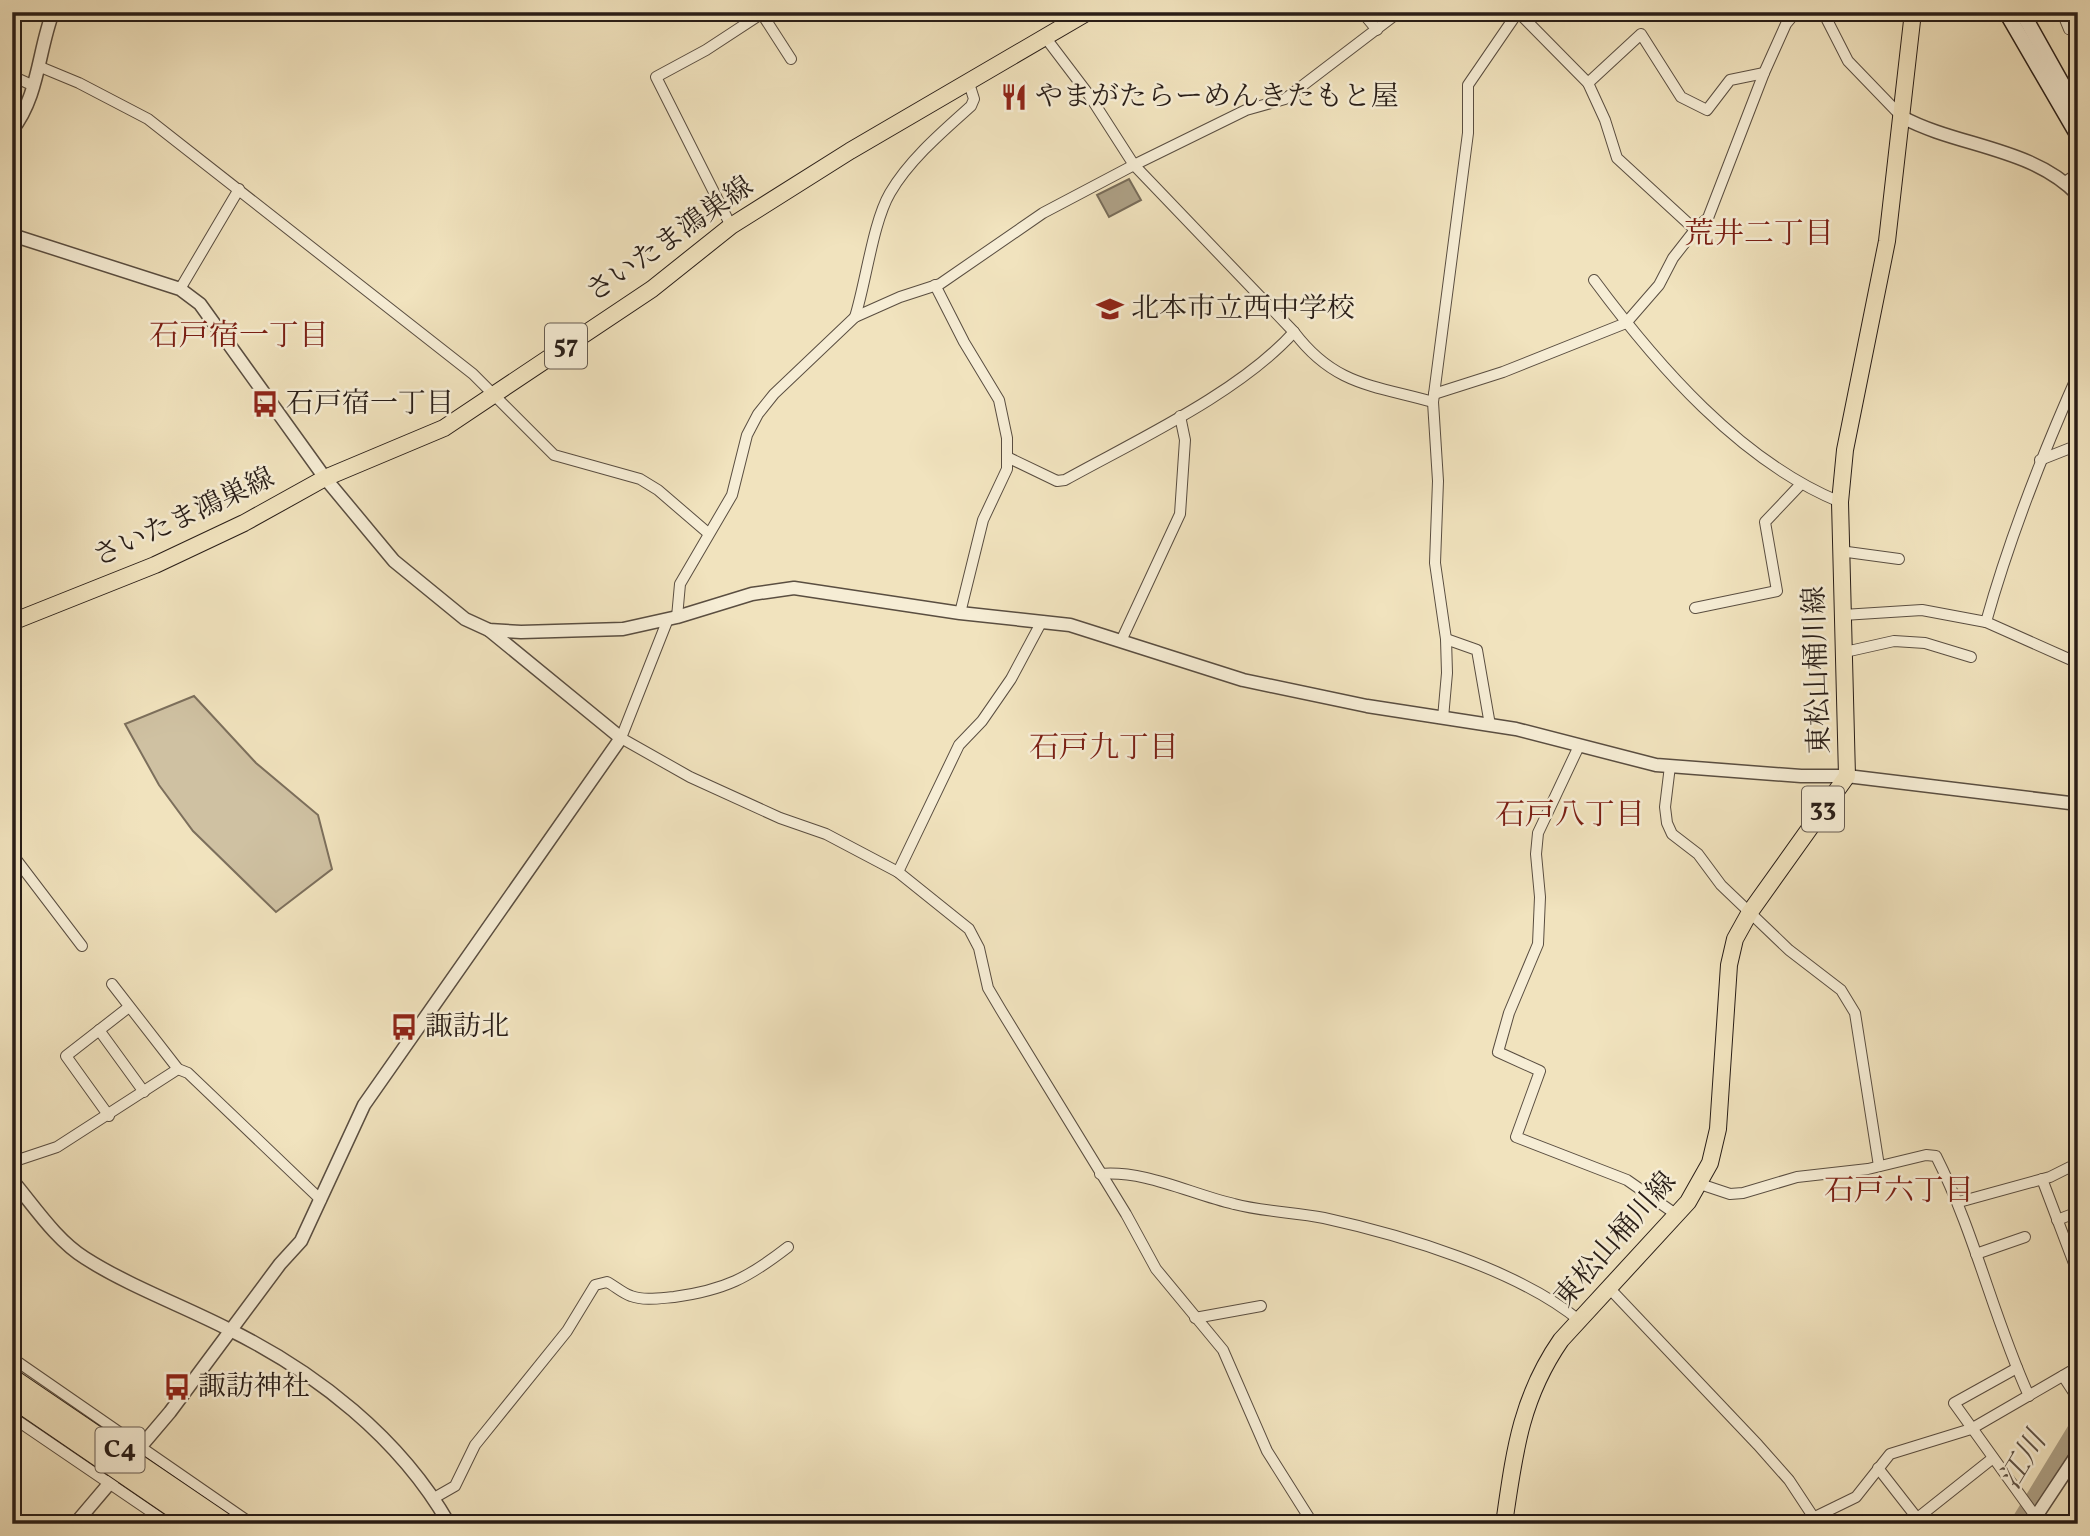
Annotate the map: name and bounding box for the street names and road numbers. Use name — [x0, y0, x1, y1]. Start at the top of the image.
street label: さいたま鴻巣線 — [579, 168, 761, 312]
road number: 57 — [545, 324, 587, 368]
street label: さいたま鴻巣線 — [87, 459, 281, 577]
street label: 東松山桶川線 — [1796, 585, 1840, 755]
road number: 33 — [1802, 786, 1844, 832]
street label: 東松山桶川線 — [1546, 1164, 1686, 1316]
road number: C4 — [96, 1428, 144, 1472]

